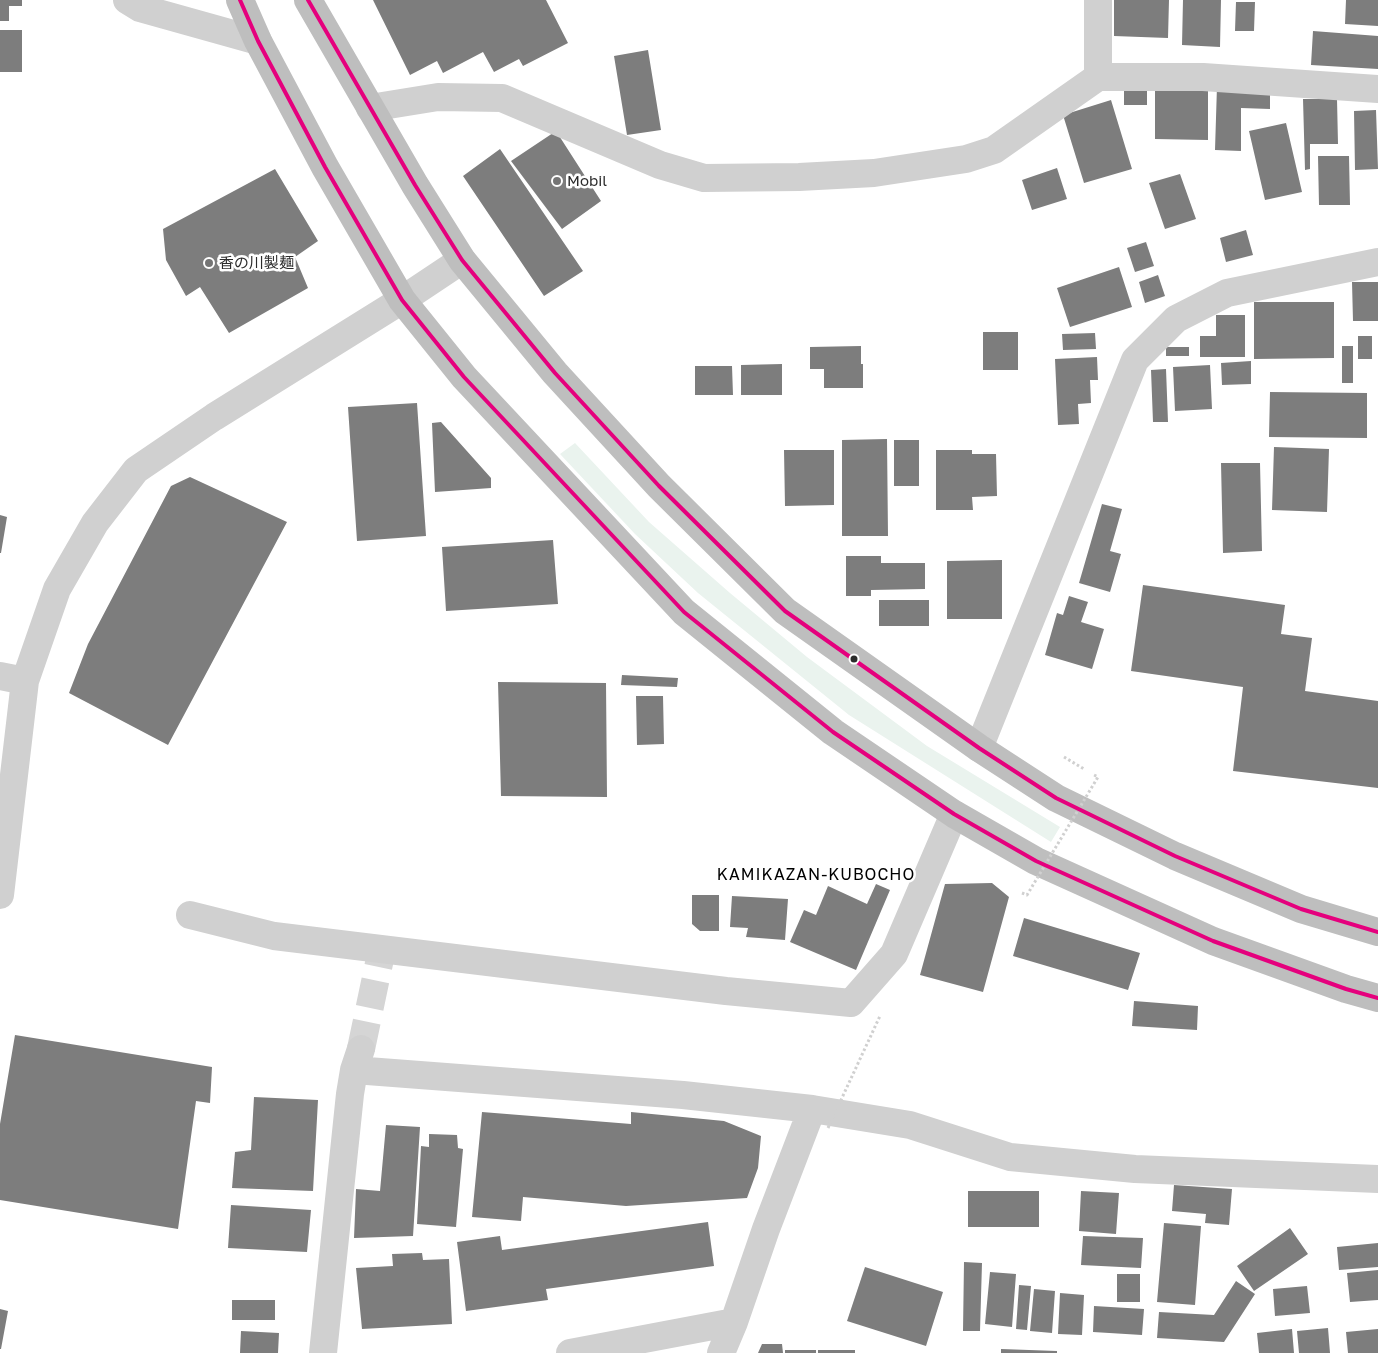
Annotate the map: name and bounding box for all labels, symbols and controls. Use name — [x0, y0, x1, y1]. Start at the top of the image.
place label: Mobil — [567, 172, 607, 190]
marker: Mobil — [551, 175, 563, 187]
place label: 香の川製麺 — [219, 254, 294, 272]
marker: 香の川製麺 — [203, 257, 215, 269]
unlabelled marker — [849, 654, 859, 664]
district label: KAMIKAZAN-KUBOCHO — [715, 865, 917, 885]

